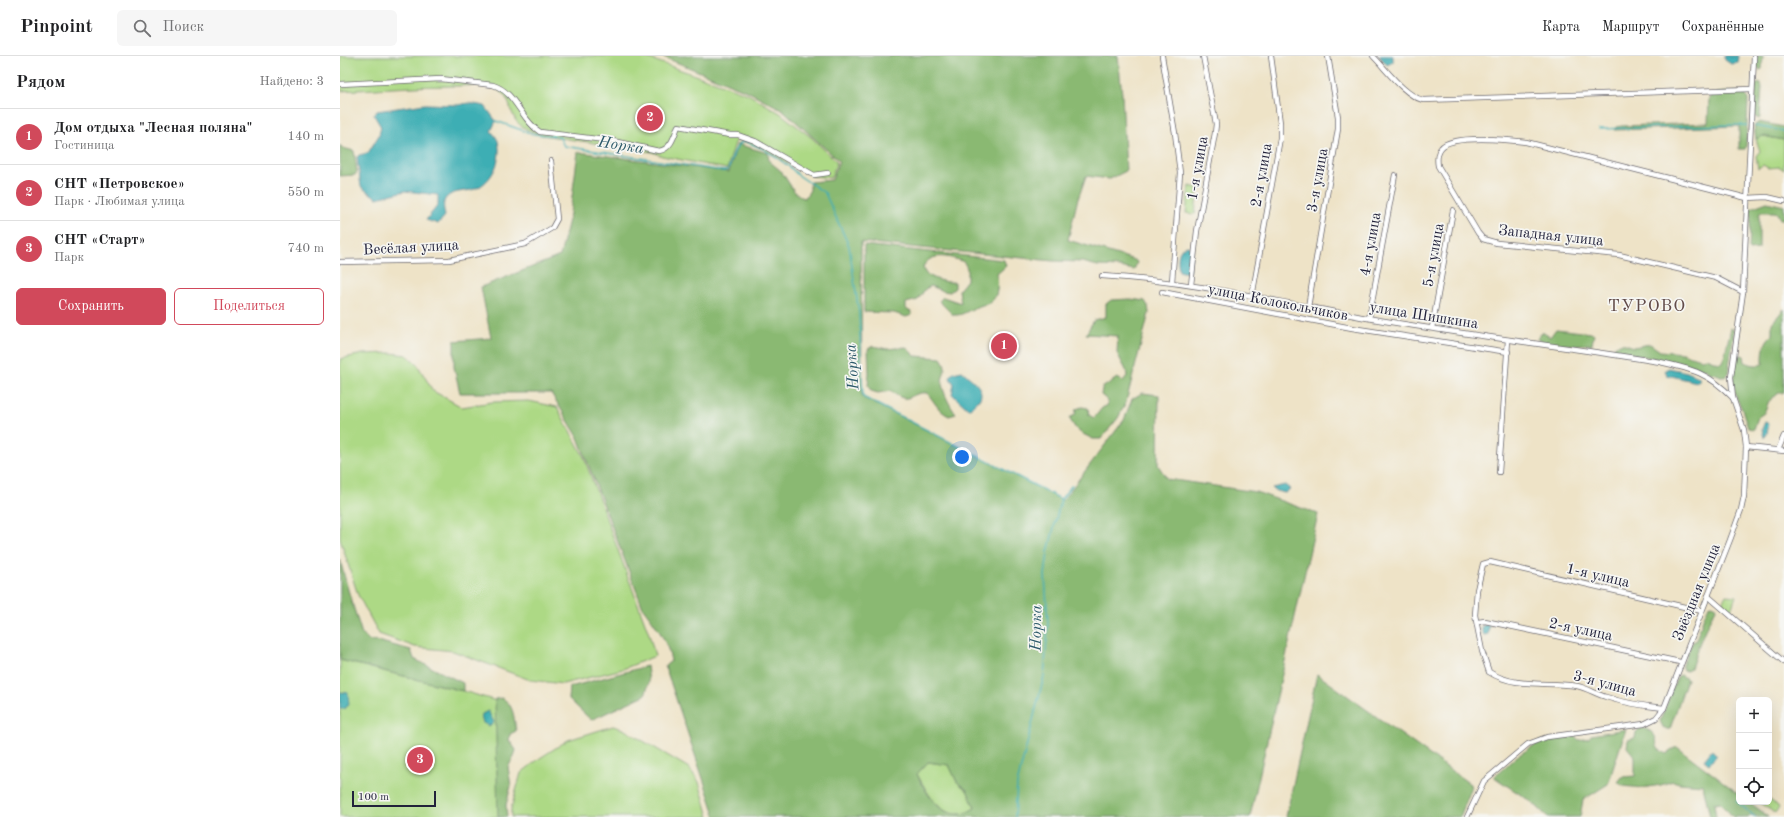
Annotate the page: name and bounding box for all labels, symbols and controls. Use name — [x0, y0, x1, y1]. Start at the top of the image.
search box — [117, 10, 397, 46]
icon: search — [131, 17, 153, 39]
text: Pinpoint — [20, 18, 93, 37]
text: Поиск — [163, 20, 204, 35]
text: Карта — [1542, 20, 1580, 34]
text: Маршрут — [1602, 20, 1659, 34]
text: Сохранённые — [1681, 20, 1764, 34]
text: Рядом — [16, 74, 65, 91]
text: Найдено: 3 — [260, 75, 324, 88]
pin: 2 — [637, 103, 663, 133]
text: Дом отдыха "Лесная поляна" — [54, 121, 252, 136]
text: 1 — [25, 130, 33, 143]
text: 140 m — [287, 130, 324, 143]
water label: Норка — [596, 134, 645, 158]
street label: 1-я улица — [1185, 135, 1212, 201]
text: Гостиница — [54, 139, 114, 152]
street label: 2-я улица — [1249, 142, 1276, 208]
street label: 3-я улица — [1305, 147, 1332, 213]
text: СНТ «Петровское» — [54, 177, 185, 192]
text: 2 — [25, 186, 33, 199]
text: 550 m — [287, 186, 324, 199]
text: Парк · Любимая улица — [54, 195, 185, 208]
street label: 4-я улица — [1358, 211, 1385, 277]
street label: 5-я улица — [1421, 222, 1448, 288]
street label: Западная улица — [1497, 224, 1605, 250]
text: СНТ «Старт» — [54, 233, 146, 248]
street label: Весёлая улица — [363, 238, 460, 259]
text: 3 — [25, 242, 33, 255]
text: 740 m — [287, 242, 324, 255]
text: Парк — [54, 251, 84, 264]
street label: улица Колокольчиков — [1206, 283, 1349, 324]
button: Сохранить — [16, 288, 166, 325]
button: Поделиться — [174, 288, 324, 325]
district label: ТУРОВО — [1608, 298, 1686, 315]
street label: улица Шишкина — [1368, 300, 1480, 333]
pin: 1 — [991, 331, 1017, 361]
water label: Норка — [843, 343, 863, 391]
your location — [952, 447, 972, 467]
street label: Звёздная улица — [1671, 541, 1724, 643]
street label: 1-я улица — [1564, 562, 1631, 591]
water label: Норка — [1029, 604, 1045, 652]
street label: 2-я улица — [1548, 616, 1614, 645]
street label: 3-я улица — [1571, 669, 1638, 700]
map controls — [1736, 697, 1772, 805]
button: + — [1736, 697, 1772, 733]
button: − — [1736, 733, 1772, 769]
pin: 3 — [407, 745, 433, 775]
button: locate — [1736, 769, 1772, 805]
scale bar — [352, 789, 436, 808]
text: 100 m — [358, 792, 389, 803]

